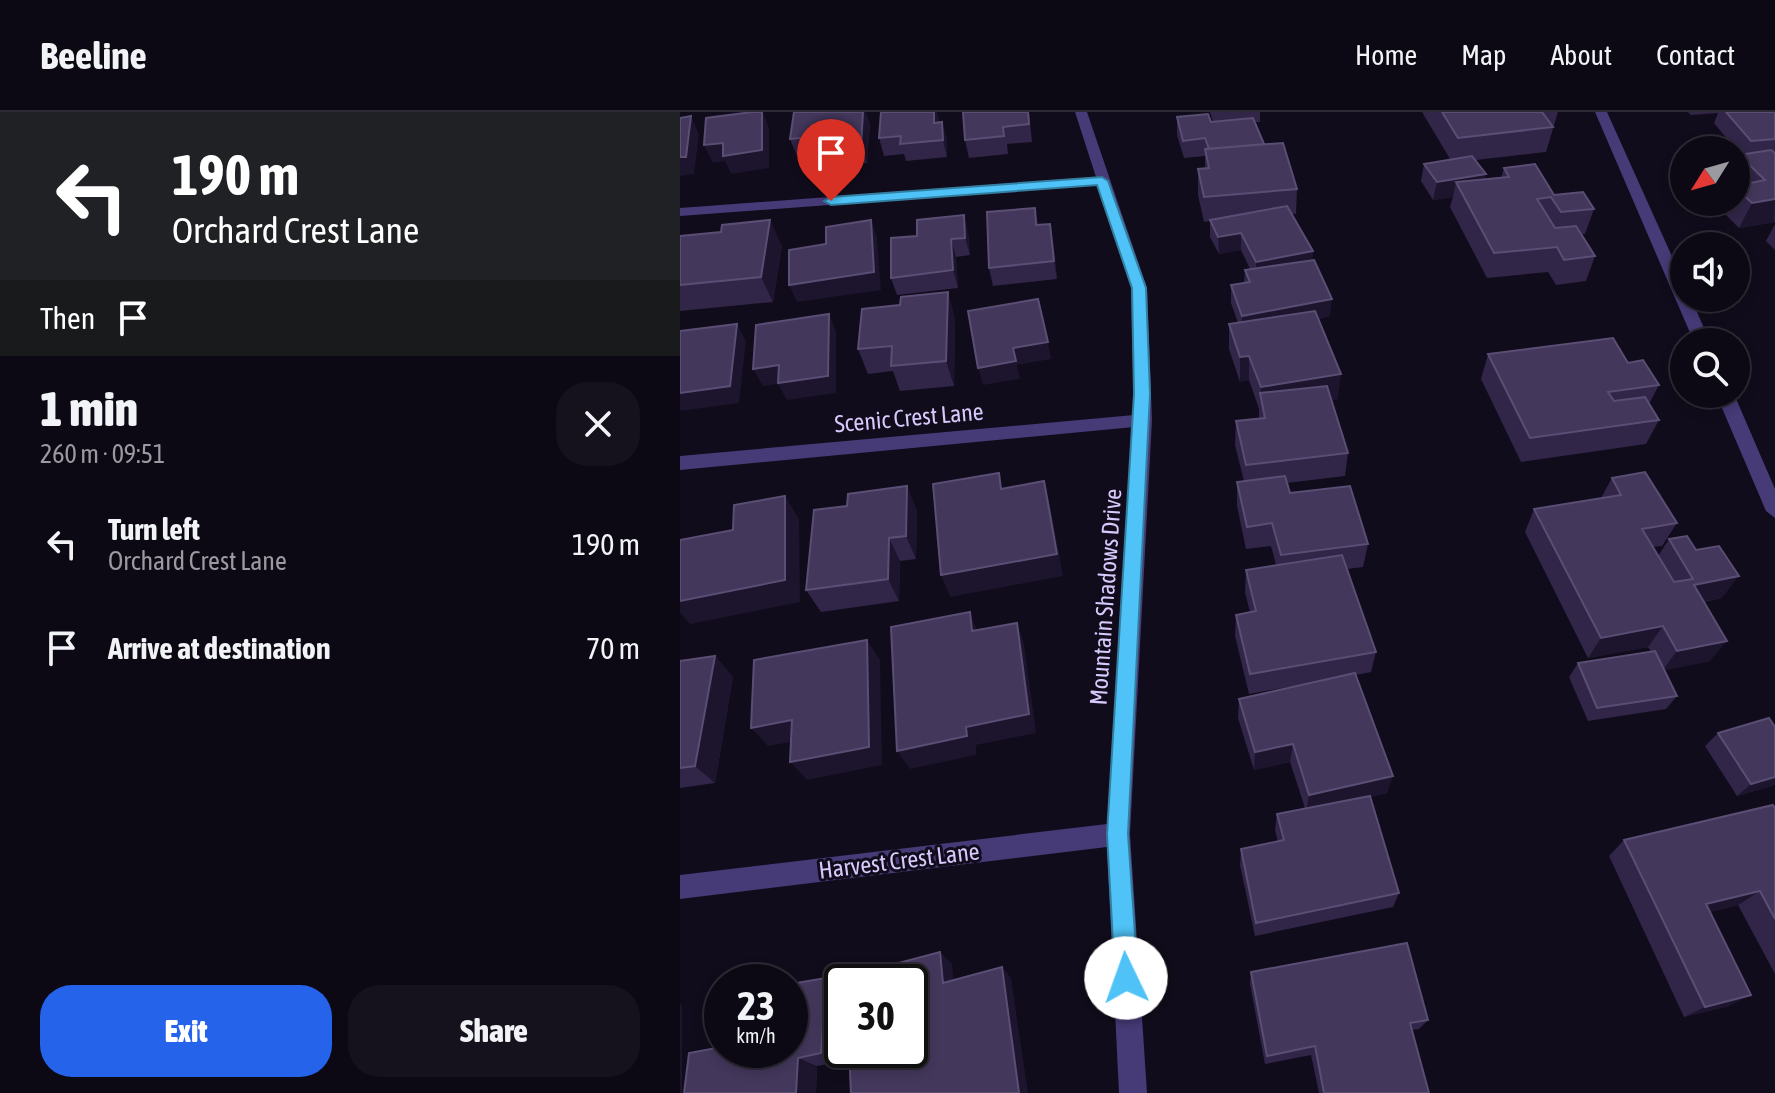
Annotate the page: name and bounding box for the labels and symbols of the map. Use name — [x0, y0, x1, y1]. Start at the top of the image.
pin — [797, 119, 865, 201]
north arrow — [1670, 136, 1750, 216]
street label: Scenic Crest Lane — [833, 398, 985, 437]
street label: Mountain Shadows Drive — [1084, 488, 1127, 706]
street label: Harvest Crest Lane — [817, 837, 981, 884]
position arrow — [1084, 936, 1168, 1020]
speed limit sign: 30 — [824, 964, 928, 1068]

